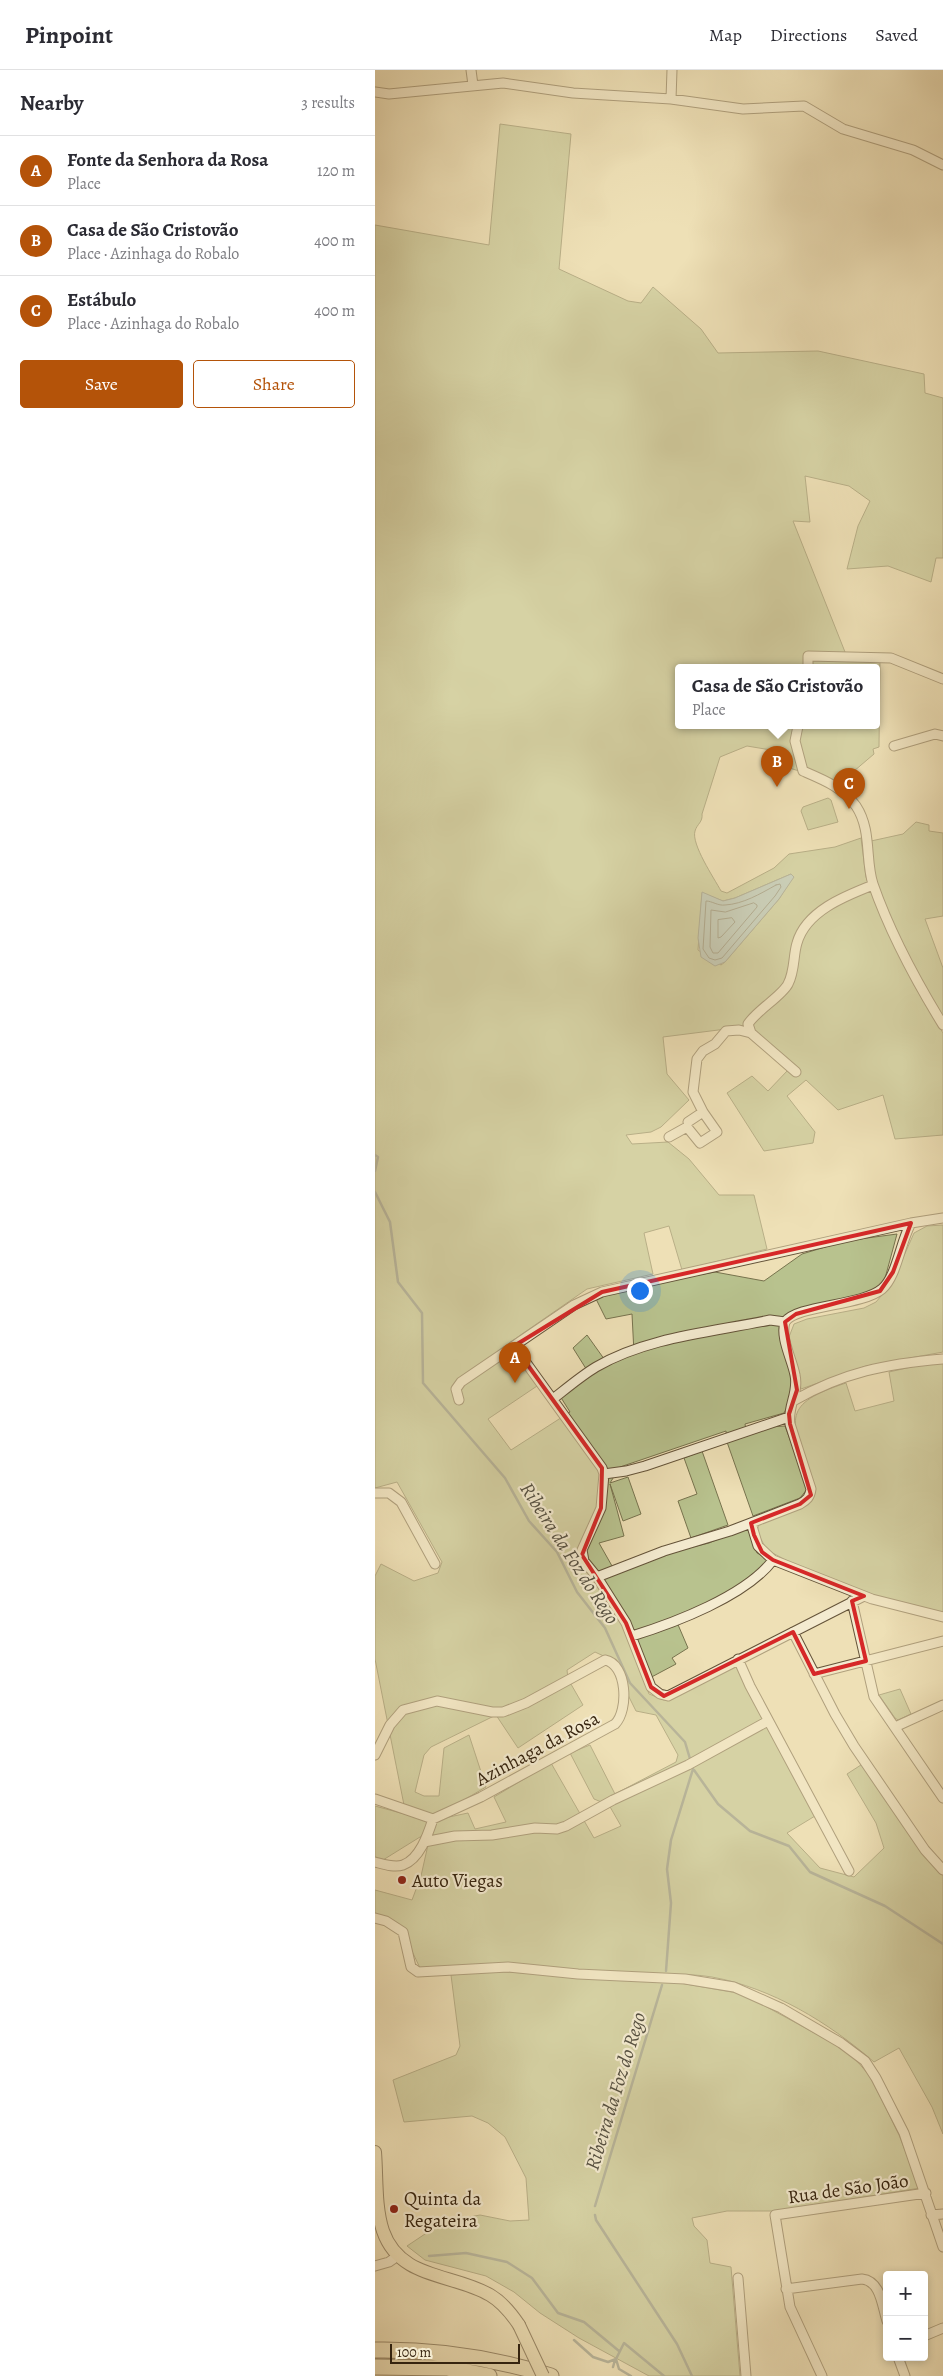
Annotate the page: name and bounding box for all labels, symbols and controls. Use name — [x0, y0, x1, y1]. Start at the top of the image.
text: Pinpoint — [25, 19, 113, 51]
text: Map — [709, 23, 742, 47]
text: Directions — [770, 23, 847, 47]
text: Saved — [875, 23, 918, 47]
text: Nearby — [20, 89, 83, 117]
text: 3 results — [301, 92, 355, 114]
text: Fonte da Senhora da Rosa — [67, 147, 268, 173]
text: A — [31, 160, 41, 182]
text: 120 m — [317, 160, 355, 182]
text: Place — [67, 173, 101, 195]
text: Casa de São Cristovão — [67, 217, 238, 243]
text: B — [31, 230, 41, 252]
text: 400 m — [314, 230, 355, 252]
text: Place · Azinhaga do Robalo — [67, 243, 239, 265]
text: Estábulo — [67, 287, 136, 313]
text: C — [31, 300, 41, 322]
text: 400 m — [314, 300, 355, 322]
text: Place · Azinhaga do Robalo — [67, 313, 239, 335]
button: Save — [20, 360, 183, 408]
button: Share — [193, 360, 355, 408]
popup — [675, 664, 880, 729]
text: Casa de São Cristovão — [692, 673, 863, 699]
text: Place — [692, 699, 726, 721]
pin: B — [761, 746, 793, 787]
pin: C — [833, 768, 865, 809]
your location — [627, 1278, 653, 1304]
pin: A — [499, 1342, 531, 1383]
water label: Ribeira da Foz do Rego — [514, 1477, 626, 1629]
street label: Azinhaga da Rosa — [470, 1705, 604, 1793]
place label: Auto Viegas — [411, 1868, 503, 1894]
marker: Auto Viegas — [396, 1874, 408, 1886]
water label: Ribeira da Foz do Rego — [579, 2009, 652, 2173]
street label: Rua de São João — [786, 2168, 910, 2210]
place label: Quinta da Regateira — [404, 2186, 481, 2234]
marker: Quinta da Regateira — [388, 2203, 400, 2215]
map controls — [883, 2271, 928, 2361]
button: + — [883, 2271, 928, 2316]
button: − — [883, 2316, 928, 2361]
scale bar — [390, 2341, 520, 2364]
text: 100 m — [397, 2343, 431, 2362]

